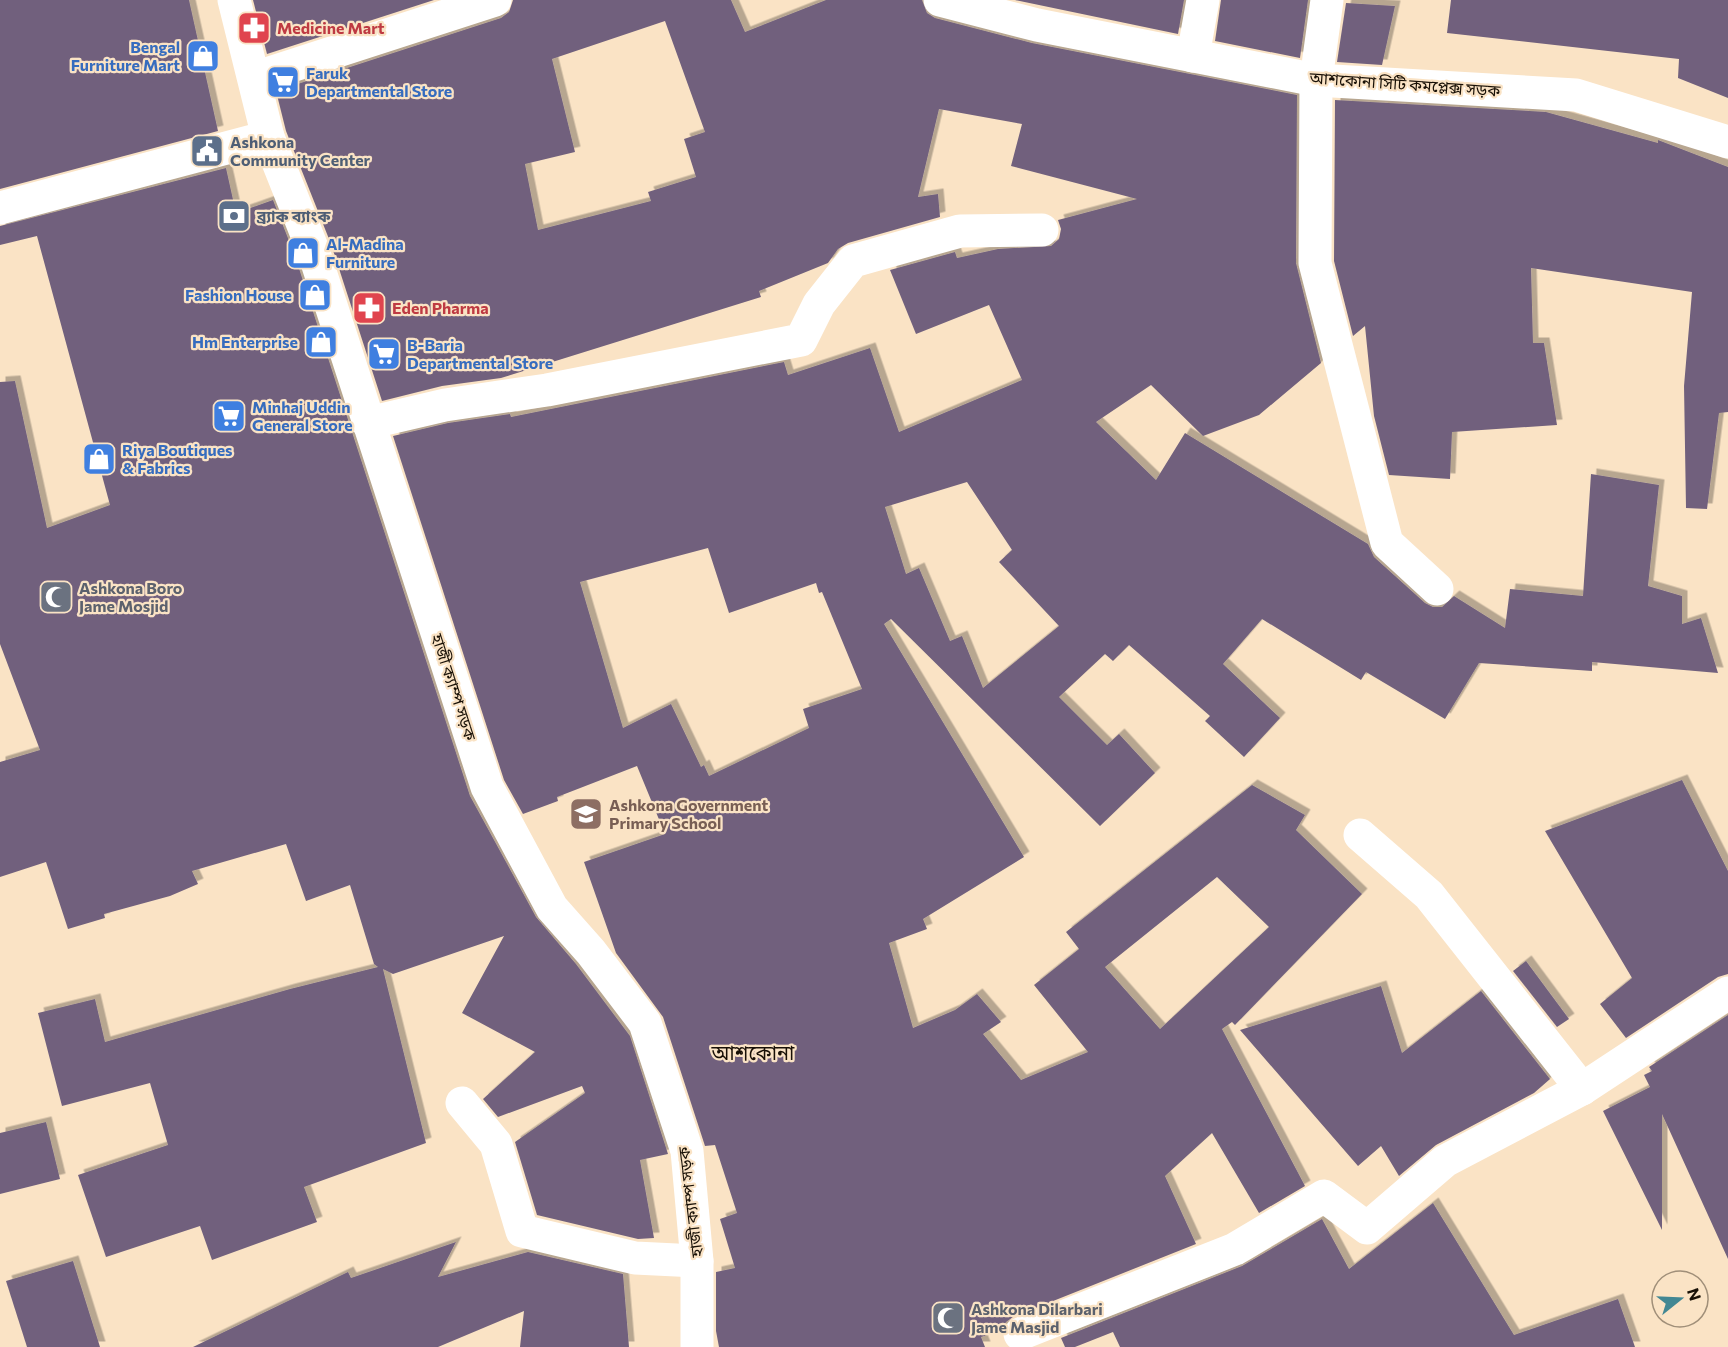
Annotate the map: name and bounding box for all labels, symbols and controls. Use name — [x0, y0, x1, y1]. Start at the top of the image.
pharmacy icon: Medicine Mart — [236, 10, 272, 46]
place label: Medicine Mart — [277, 18, 385, 37]
place label: Bengal Furniture Mart — [71, 37, 180, 74]
shop icon: Bengal Furniture Mart — [185, 38, 221, 74]
place label: Faruk Departmental Store — [306, 63, 452, 100]
supermarket icon: Faruk Departmental Store — [265, 64, 301, 100]
street label: আশকোনা সিটি কমপ্লেক্স সড়ক — [1308, 67, 1502, 100]
place label: Ashkona Community Center — [230, 132, 371, 169]
public building icon: Ashkona Community Center — [189, 133, 225, 169]
bank icon: ব্র্যাক ব্যাংক — [216, 198, 252, 234]
place label: ব্র্যাক ব্যাংক — [256, 206, 331, 225]
place label: Al-Madina Furniture — [326, 234, 404, 271]
shop icon: Al-Madina Furniture — [285, 235, 321, 271]
shop icon: Fashion House — [297, 277, 333, 313]
place label: Fashion House — [185, 285, 292, 304]
pharmacy icon: Eden Pharma — [351, 290, 387, 326]
place label: Eden Pharma — [392, 298, 489, 317]
shop icon: Hm Enterprise — [303, 324, 339, 360]
place label: Hm Enterprise — [192, 332, 298, 351]
place label: B-Baria Departmental Store — [407, 335, 553, 372]
supermarket icon: B-Baria Departmental Store — [366, 336, 402, 372]
place label: Minhaj Uddin General Store — [252, 397, 353, 434]
supermarket icon: Minhaj Uddin General Store — [211, 398, 247, 434]
place label: Riya Boutiques & Fabrics — [122, 440, 233, 477]
shop icon: Riya Boutiques & Fabrics — [81, 441, 117, 477]
place label: Ashkona Boro Jame Mosjid — [79, 578, 183, 615]
mosque icon: Ashkona Boro Jame Mosjid — [38, 579, 74, 615]
street label: হাজী ক্যাম্প সড়ক — [428, 630, 481, 744]
place label: Ashkona Government Primary School — [609, 795, 768, 832]
school or university icon: Ashkona Government Primary School — [568, 796, 604, 832]
district label: আশকোনা — [711, 1040, 795, 1064]
street label: হাজী ক্যাম্প সড়ক — [673, 1145, 706, 1259]
north arrow — [1650, 1269, 1710, 1329]
text: N — [1684, 1286, 1706, 1303]
place label: Ashkona Dilarbari Jame Masjid — [971, 1299, 1103, 1336]
mosque icon: Ashkona Dilarbari Jame Masjid — [930, 1300, 966, 1336]

